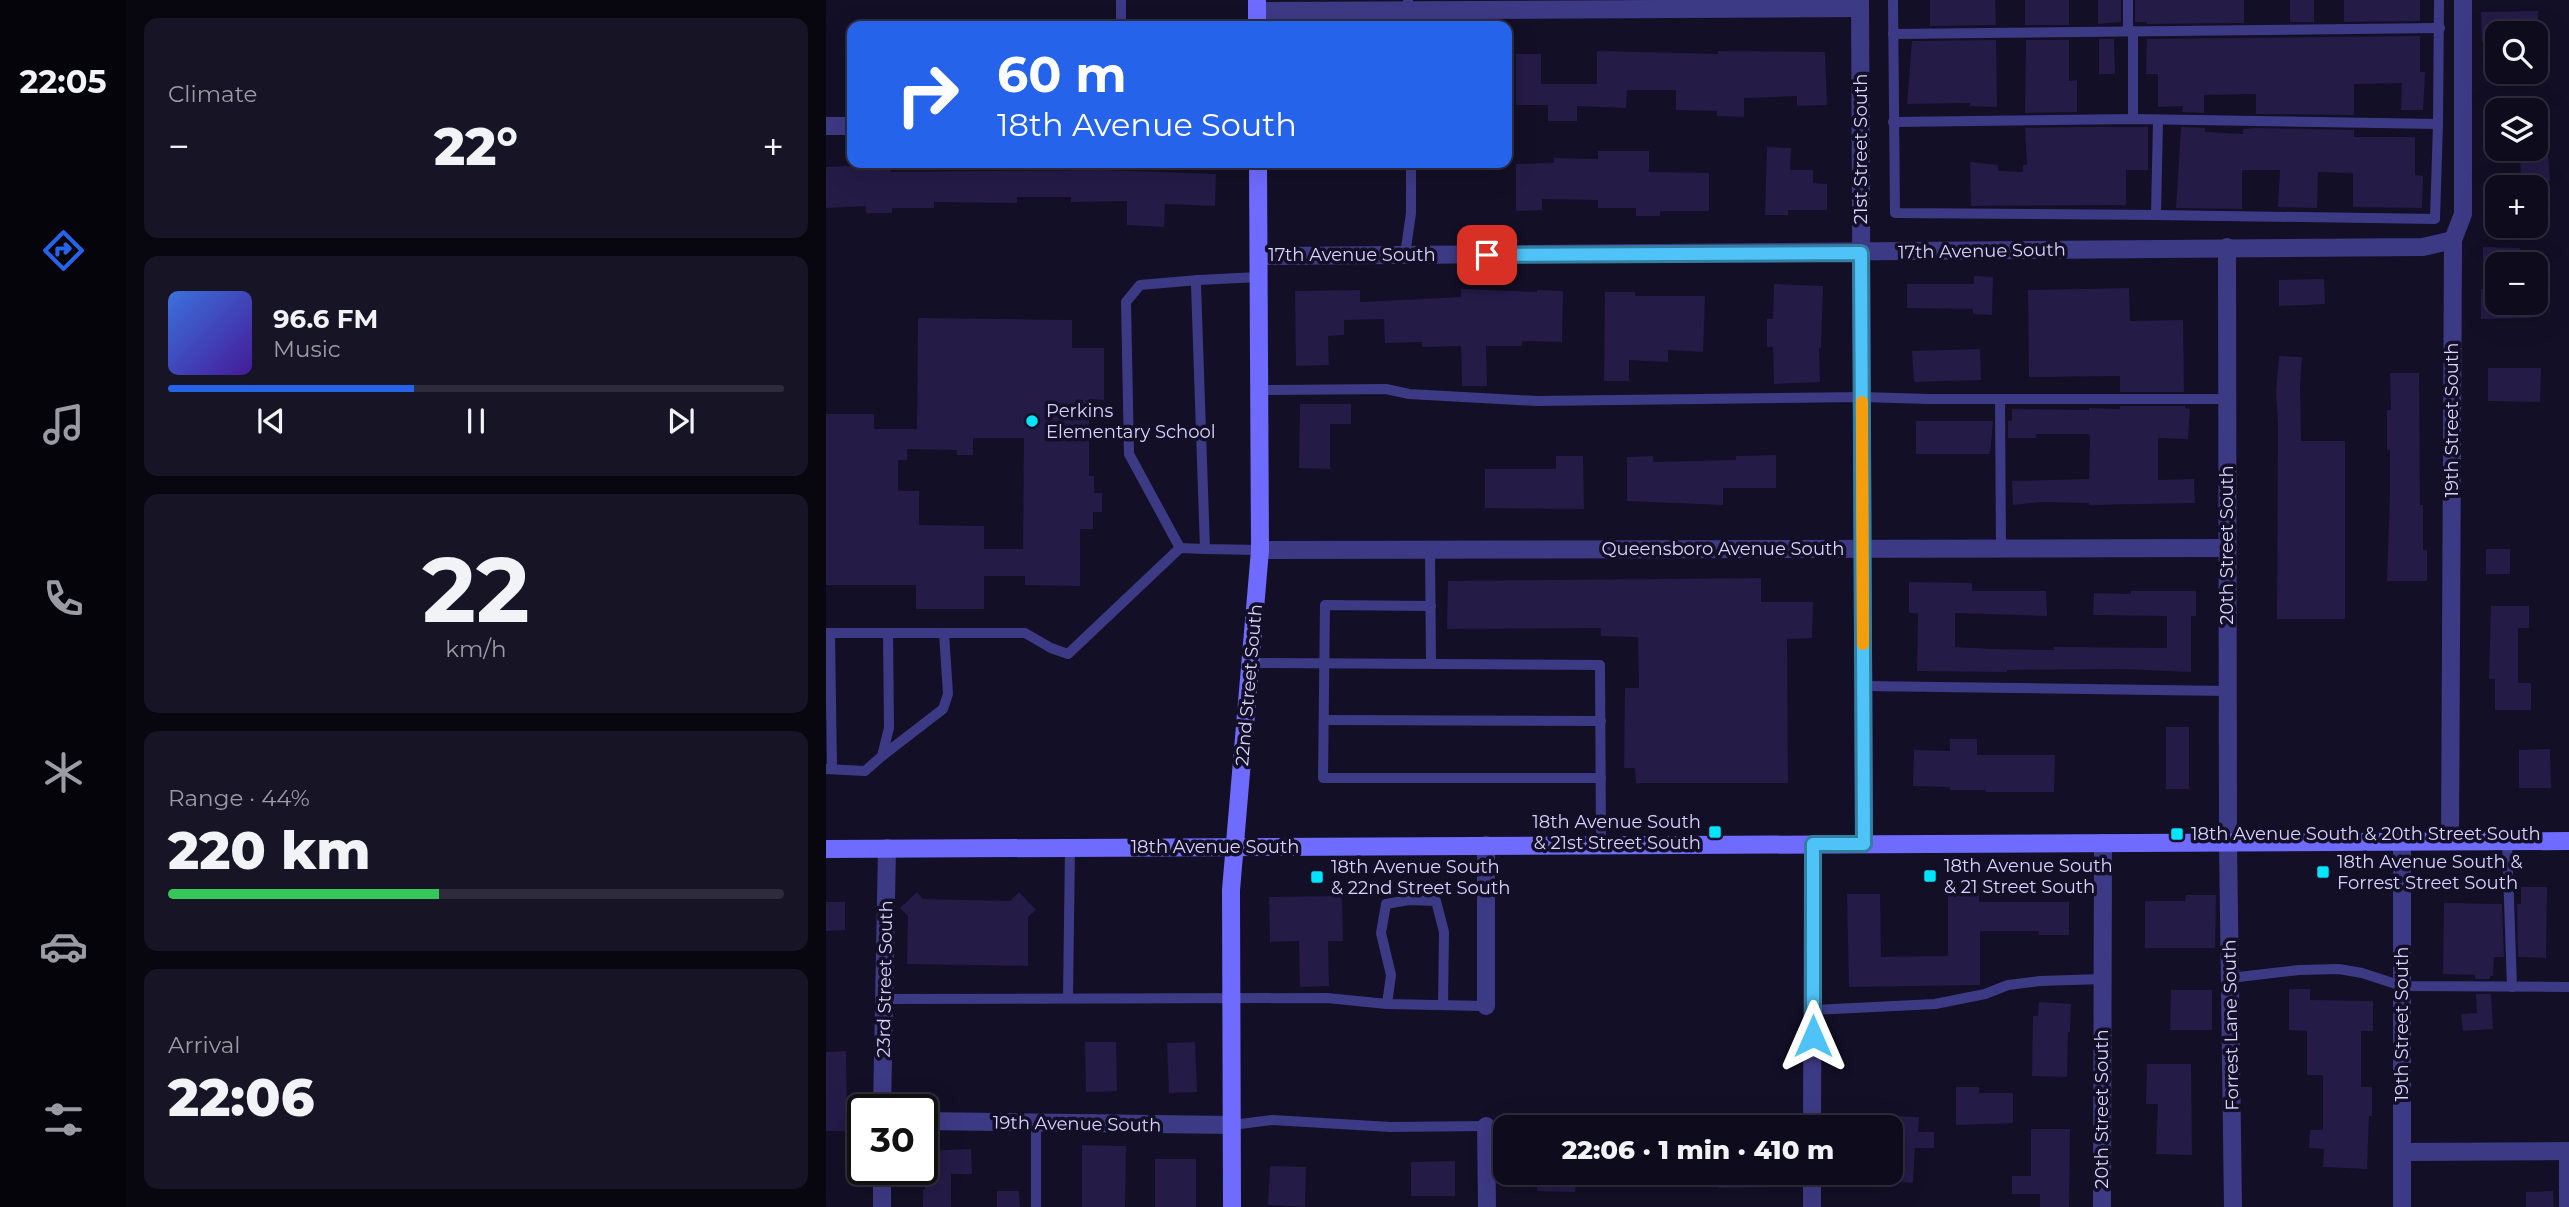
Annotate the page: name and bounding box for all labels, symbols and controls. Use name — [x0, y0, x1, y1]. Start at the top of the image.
map controls — [2485, 21, 2548, 315]
button: search — [2485, 21, 2548, 84]
text: 60 m — [997, 45, 1127, 104]
icon: right — [882, 49, 973, 140]
text: 22:05 — [20, 62, 106, 101]
street label: 21st Street South — [1850, 74, 1872, 224]
text: Climate — [168, 80, 257, 108]
button: layers — [2485, 98, 2548, 161]
text: 18th Avenue South — [997, 105, 1297, 144]
text: 22° — [434, 115, 518, 178]
text: − — [168, 123, 190, 170]
text: + — [762, 123, 784, 170]
button: + — [2485, 175, 2548, 238]
pin — [1457, 225, 1517, 285]
icon: directions — [39, 226, 88, 275]
icon: arrive — [1468, 236, 1506, 274]
street label: 17th Avenue South — [1898, 239, 2066, 263]
street label: 17th Avenue South — [1268, 244, 1436, 266]
button: − — [2485, 252, 2548, 315]
text: 96.6 FM — [273, 303, 378, 335]
text: Music — [273, 335, 341, 363]
street label: 19th Street South — [2441, 343, 2463, 497]
icon: music — [39, 400, 88, 449]
place label: Perkins Elementary School — [1046, 400, 1216, 443]
icon: previous — [252, 402, 290, 440]
icon: pause — [457, 402, 495, 440]
icon: next — [662, 402, 700, 440]
marker: Perkins Elementary School — [1024, 413, 1040, 429]
street label: 20th Street South — [2216, 465, 2238, 625]
text: 22 — [422, 534, 530, 645]
street label: Queensboro Avenue South — [1602, 538, 1844, 560]
icon: phone — [39, 574, 88, 623]
street label: 22nd Street South — [1231, 603, 1267, 767]
text: km/h — [445, 635, 507, 663]
icon: climate — [39, 748, 88, 797]
text: Range · 44% — [168, 784, 310, 812]
place label: 18th Avenue South & 21st Street South — [1532, 811, 1701, 854]
text: 220 km — [168, 819, 371, 882]
place label: 18th Avenue South & 20th Street South — [2191, 823, 2541, 845]
marker: 18th Avenue South & 21st Street South — [1707, 824, 1723, 840]
marker: 18th Avenue South & 20th Street South — [2169, 826, 2185, 842]
street label: 18th Avenue South — [1131, 836, 1299, 858]
place label: 18th Avenue South & Forrest Street South — [2337, 851, 2523, 894]
place label: 18th Avenue South & 21 Street South — [1944, 855, 2113, 898]
place label: 18th Avenue South & 22nd Street South — [1331, 856, 1510, 899]
marker: 18th Avenue South & Forrest Street South — [2315, 864, 2331, 880]
marker: 18th Avenue South & 21 Street South — [1922, 868, 1938, 884]
marker: 18th Avenue South & 22nd Street South — [1309, 869, 1325, 885]
street label: 23rd Street South — [873, 900, 897, 1058]
icon: car — [39, 922, 88, 971]
street label: Forrest Lane South — [2219, 939, 2243, 1111]
street label: 19th Street South — [2391, 947, 2413, 1101]
position arrow — [1776, 999, 1850, 1073]
street label: 20th Street South — [2091, 1029, 2113, 1189]
text: Arrival — [168, 1031, 241, 1059]
text: 22:06 — [168, 1066, 314, 1129]
speed limit sign: 30 — [847, 1094, 938, 1185]
icon: filters — [39, 1095, 88, 1144]
street label: 19th Avenue South — [993, 1112, 1161, 1136]
text: 22:06 · 1 min · 410 m — [1562, 1134, 1834, 1166]

